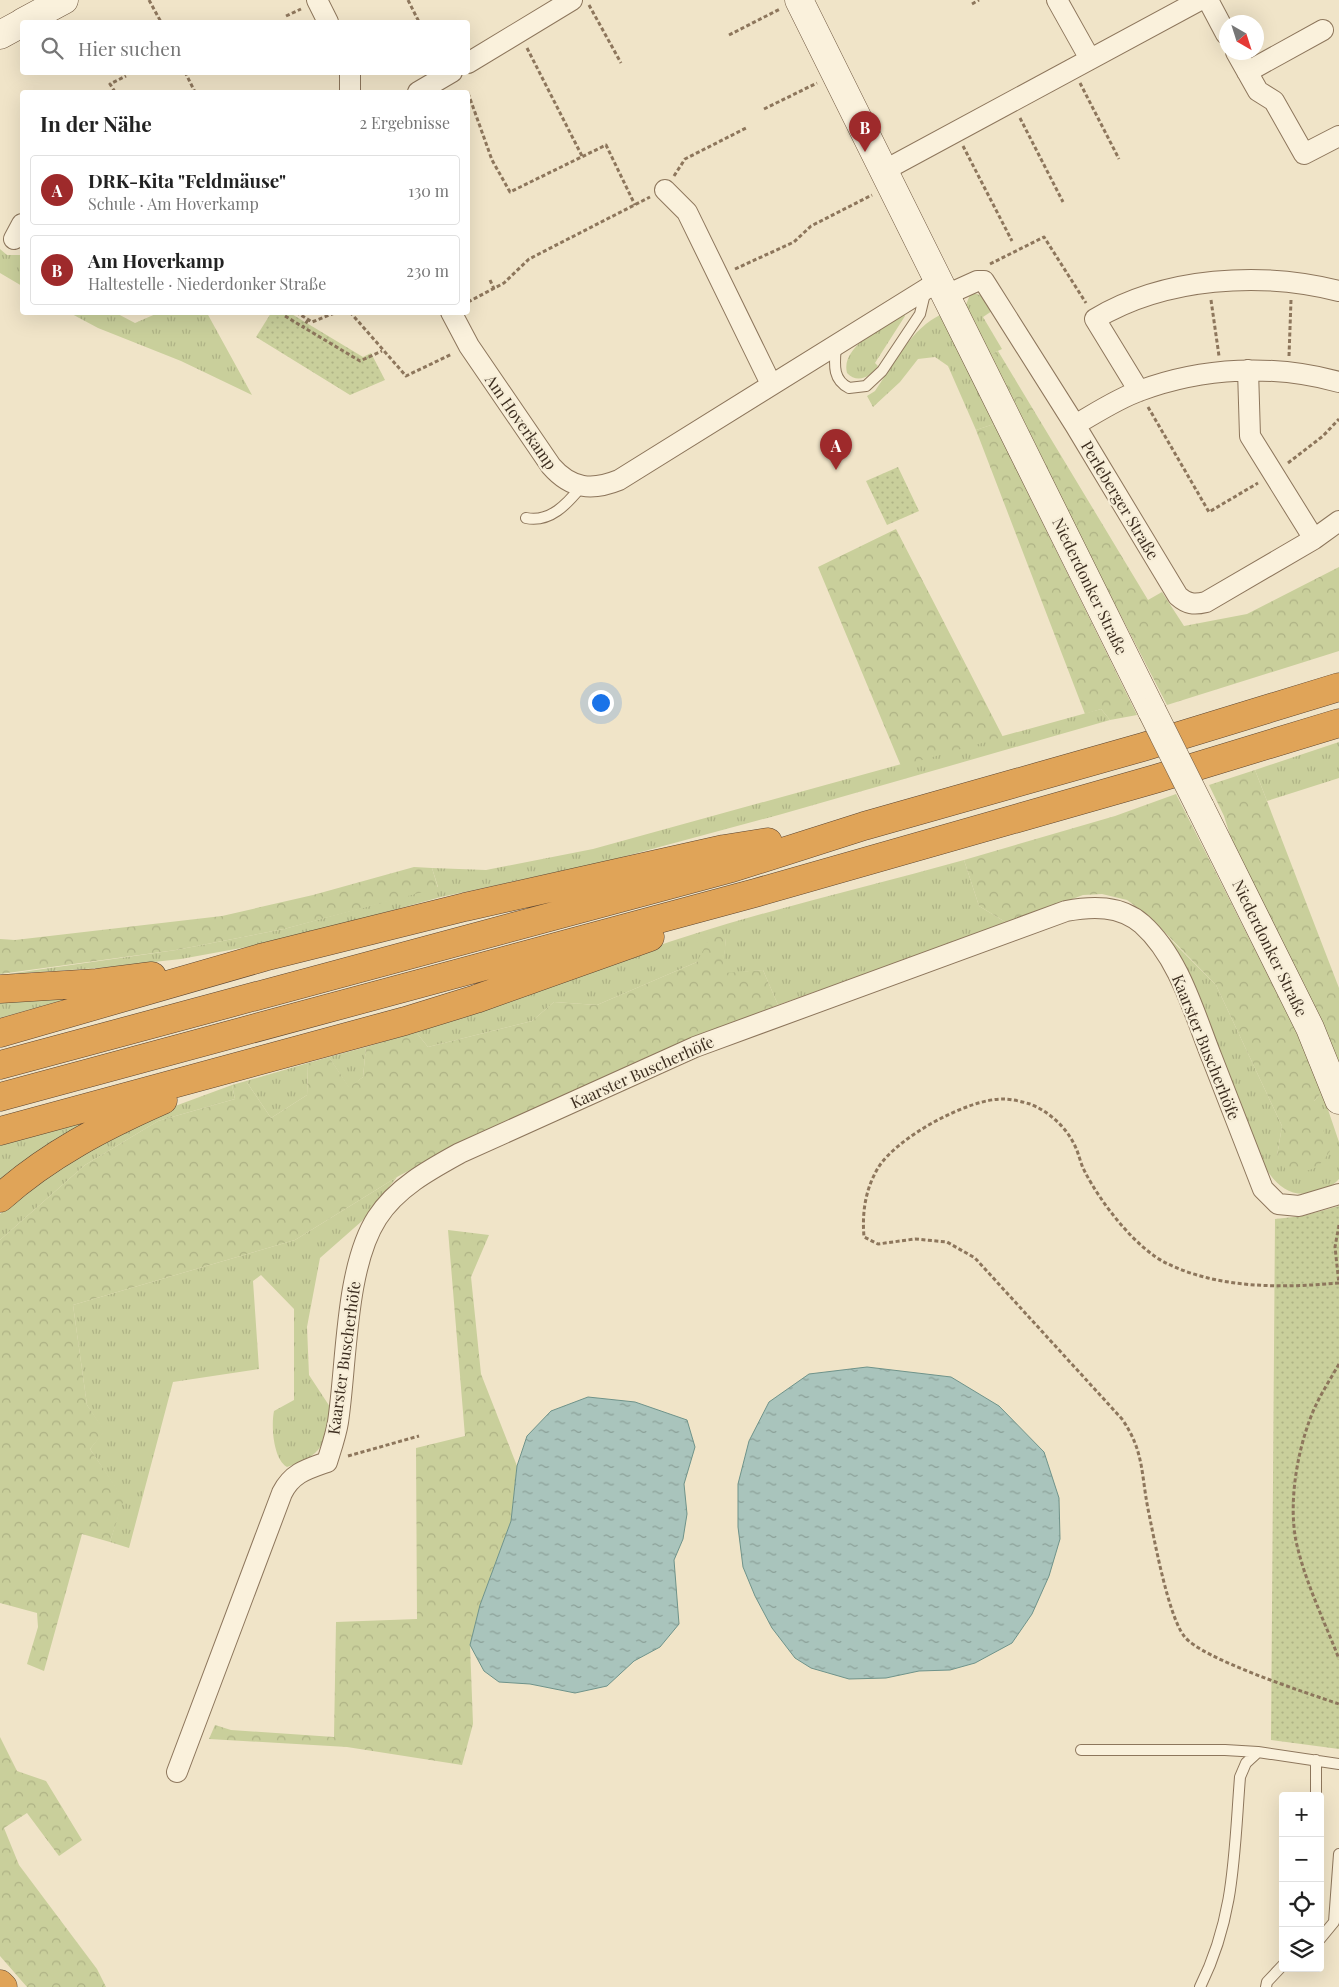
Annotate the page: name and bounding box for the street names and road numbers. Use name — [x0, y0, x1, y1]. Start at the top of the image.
street label: Am Hoverkamp — [480, 369, 562, 473]
street label: Perleberger Straße — [1077, 437, 1164, 563]
street label: Niederdonker Straße — [1048, 514, 1133, 658]
street label: Niederdonker Straße — [1228, 876, 1313, 1020]
street label: Kaarster Buscherhöfe — [1168, 971, 1245, 1123]
street label: Kaarster Buscherhöfe — [567, 1030, 717, 1113]
street label: Kaarster Buscherhöfe — [322, 1280, 365, 1436]

